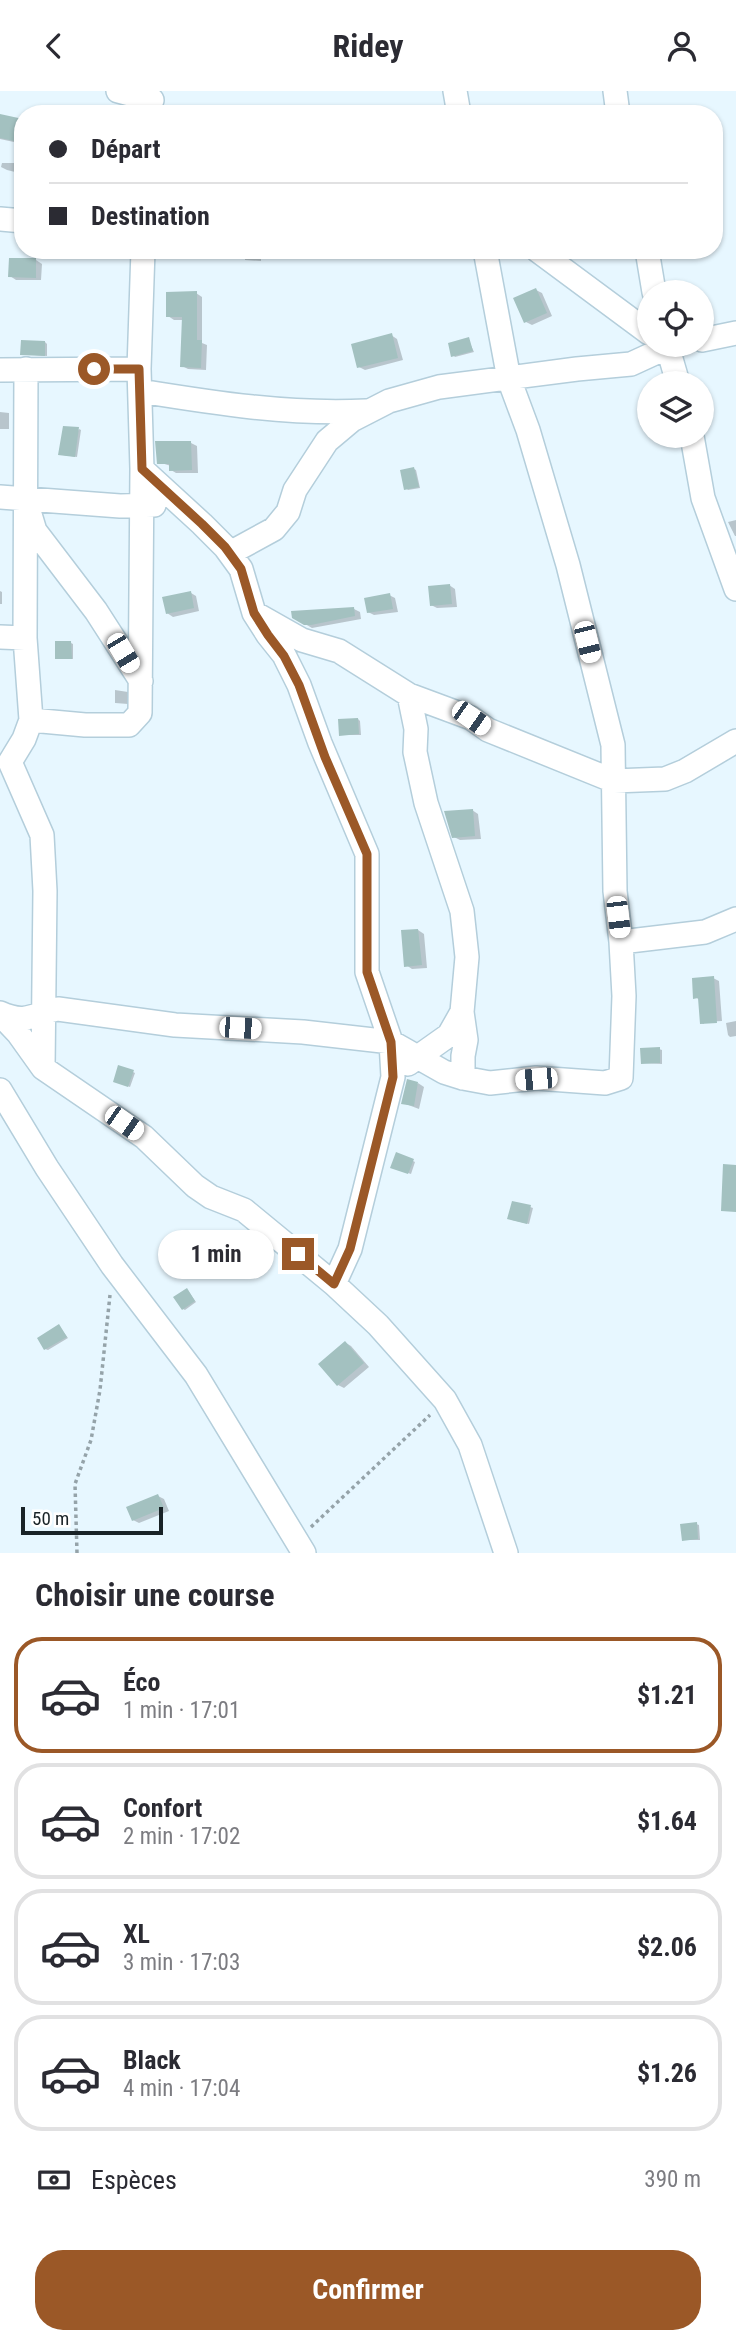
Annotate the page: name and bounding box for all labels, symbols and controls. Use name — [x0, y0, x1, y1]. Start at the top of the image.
icon: back — [35, 27, 73, 65]
text: Ridey — [333, 27, 403, 65]
icon: person — [663, 27, 701, 65]
text: Départ — [91, 134, 160, 164]
text: Destination — [91, 201, 210, 231]
map controls — [637, 280, 714, 448]
button: locate — [637, 280, 714, 357]
route start — [78, 353, 110, 385]
button: layers — [637, 371, 714, 448]
car — [572, 619, 603, 665]
car — [104, 630, 143, 676]
car — [448, 697, 495, 739]
car — [606, 895, 631, 939]
car — [219, 1016, 262, 1040]
car — [515, 1067, 558, 1091]
car — [101, 1102, 148, 1144]
callout: 1 min — [158, 1229, 274, 1279]
route end — [282, 1238, 314, 1270]
text: 1 min — [190, 1241, 242, 1268]
scale bar — [21, 1504, 163, 1536]
text: 50 m — [32, 1507, 69, 1530]
text: Choisir une course — [35, 1576, 275, 1614]
icon: car — [39, 1664, 102, 1727]
text: Éco — [123, 1667, 160, 1697]
text: $1.21 — [637, 1680, 697, 1710]
text: 1 min · 17:01 — [123, 1697, 240, 1724]
icon: car — [39, 1790, 102, 1853]
text: Confort — [123, 1793, 202, 1823]
text: $1.64 — [637, 1806, 697, 1836]
text: 2 min · 17:02 — [123, 1823, 240, 1850]
icon: car — [39, 1916, 102, 1979]
text: XL — [123, 1919, 150, 1949]
text: $2.06 — [637, 1932, 697, 1962]
text: 3 min · 17:03 — [123, 1949, 240, 1976]
icon: car — [39, 2042, 102, 2105]
text: Black — [123, 2045, 181, 2075]
text: $1.26 — [637, 2058, 697, 2088]
text: 4 min · 17:04 — [123, 2075, 240, 2102]
icon: cash — [35, 2161, 73, 2199]
text: Espèces — [91, 2165, 177, 2195]
text: 390 m — [644, 2166, 701, 2193]
button: Confirmer — [35, 2250, 701, 2330]

